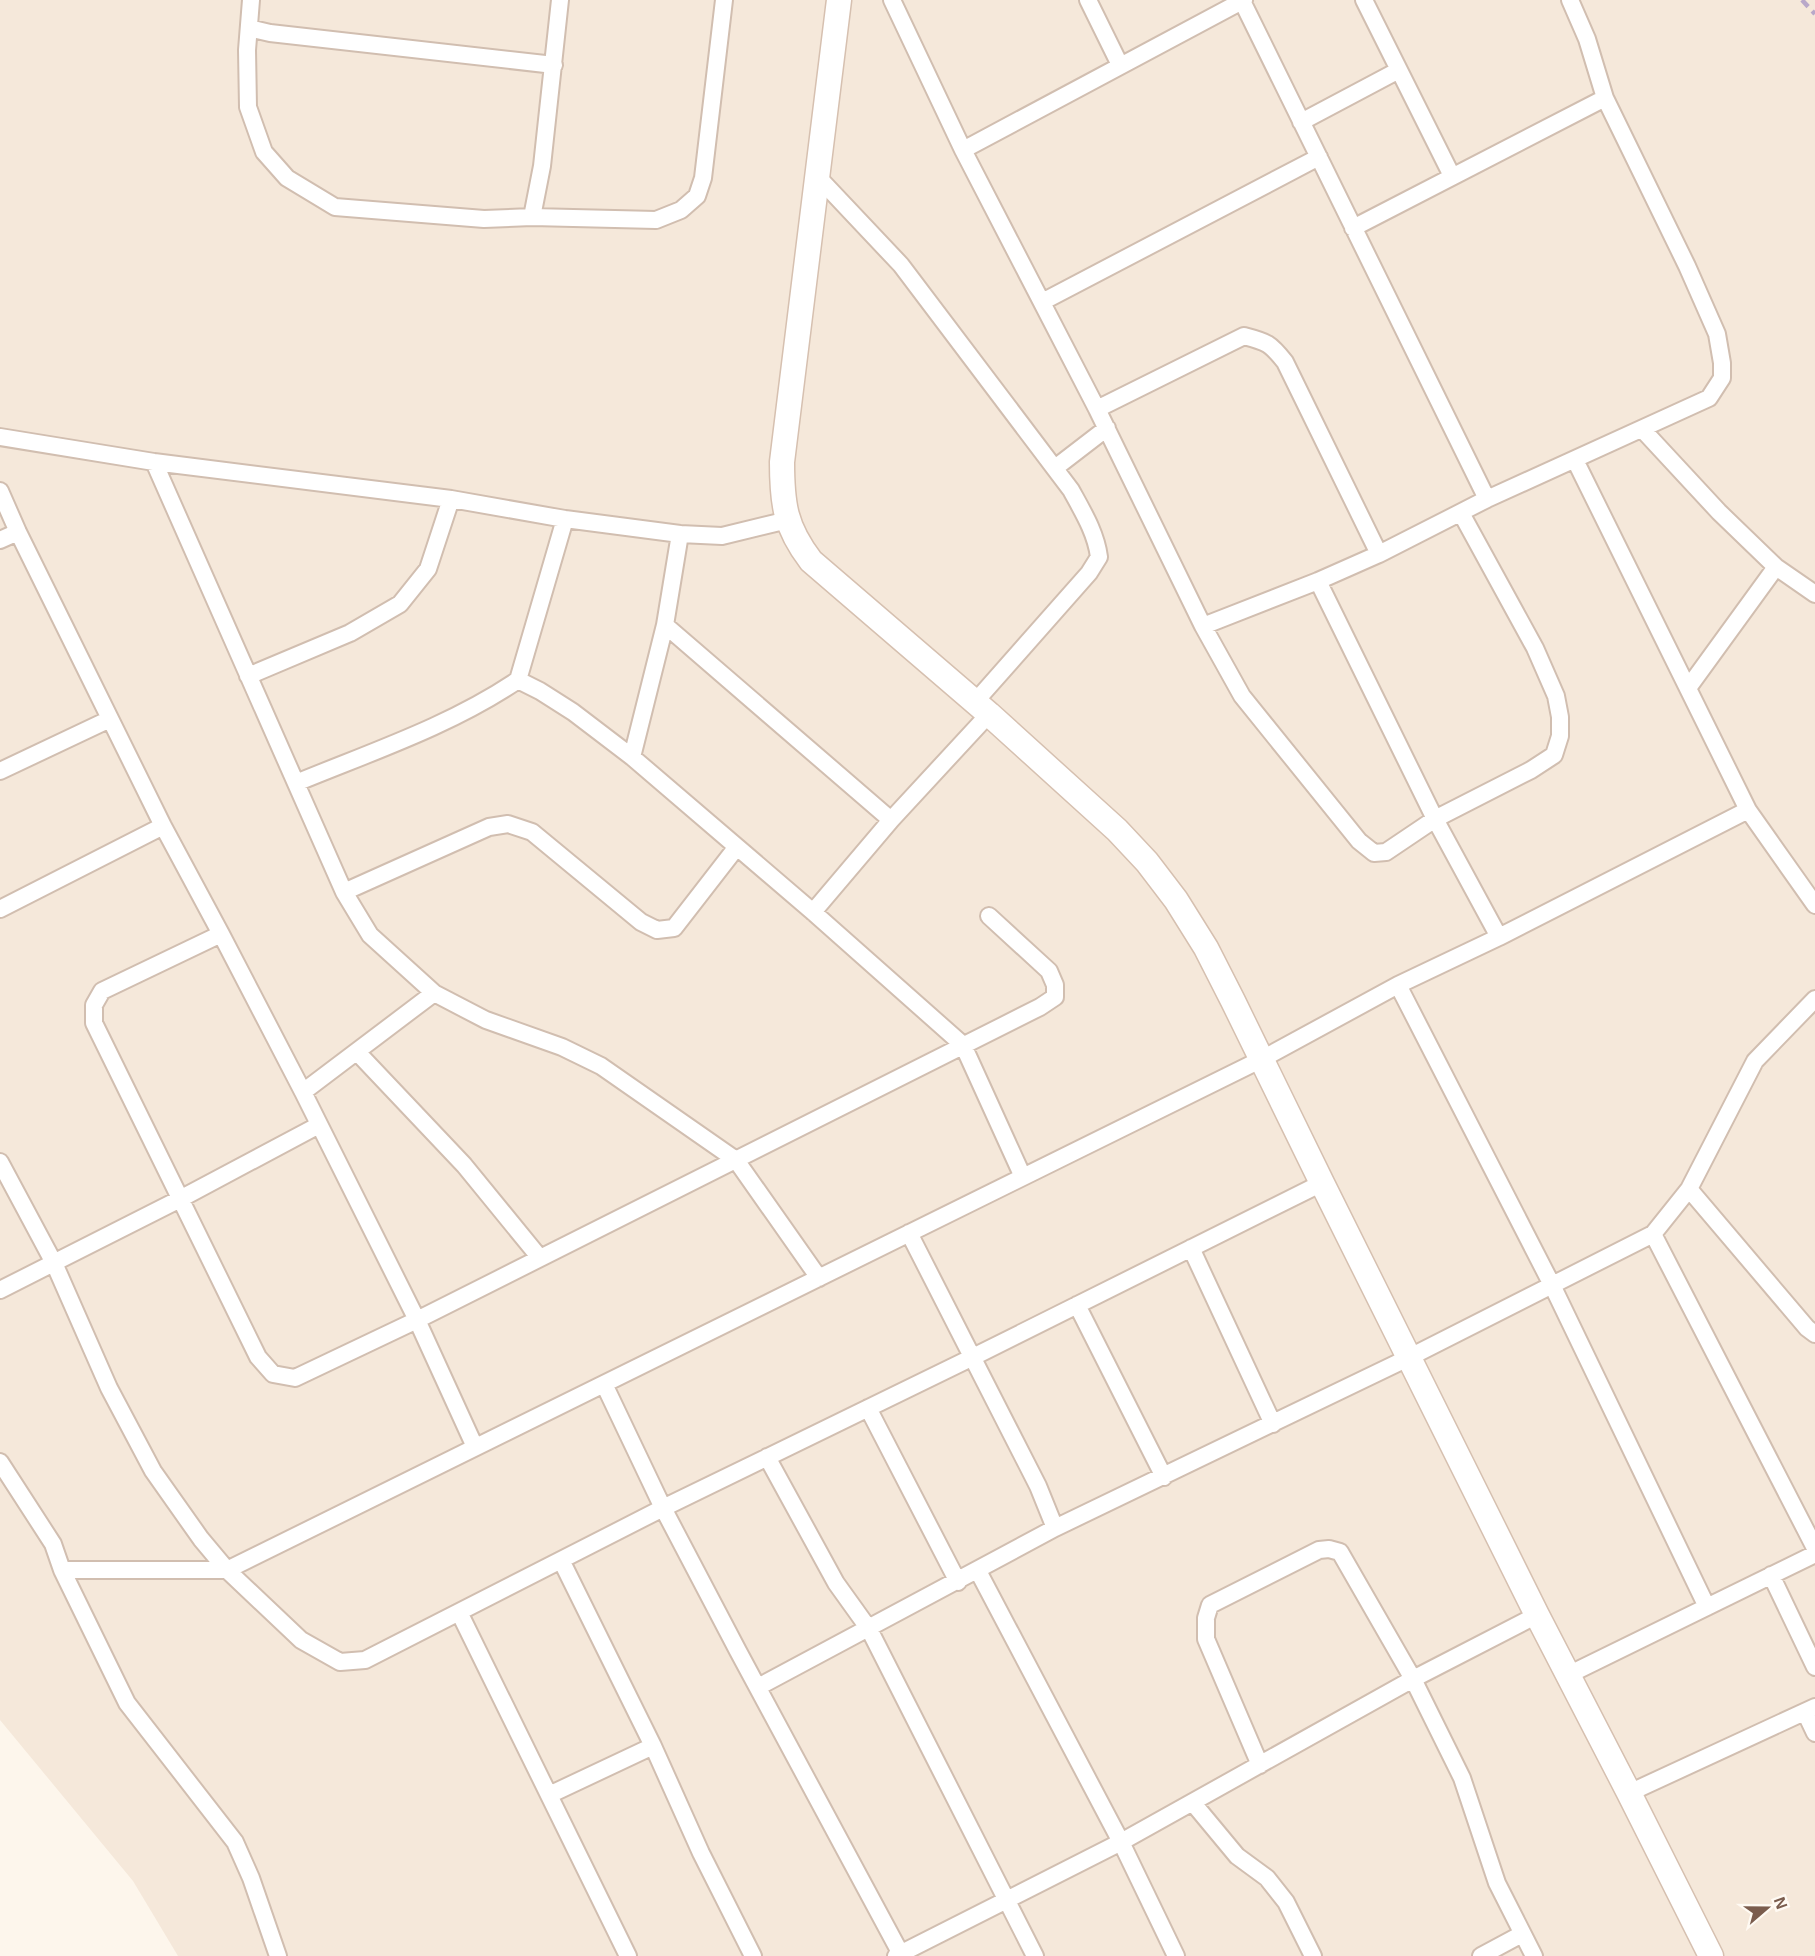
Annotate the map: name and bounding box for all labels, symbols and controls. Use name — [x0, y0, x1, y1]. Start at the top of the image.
north arrow — [1737, 1878, 1797, 1938]
text: N — [1771, 1895, 1791, 1911]

